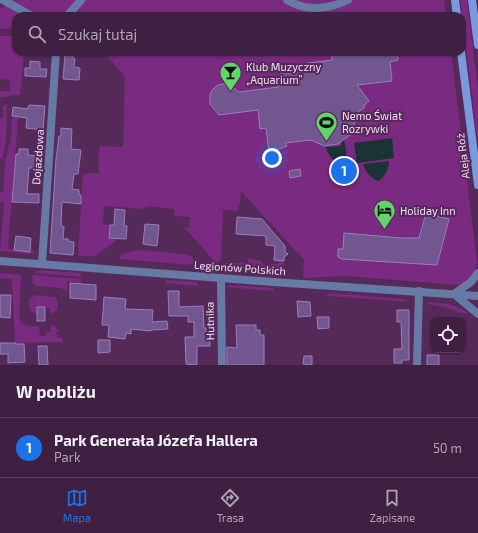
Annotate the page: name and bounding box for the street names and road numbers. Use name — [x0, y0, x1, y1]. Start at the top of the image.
street label: Dojazdowa — [29, 129, 47, 185]
street label: Aleja Róż — [453, 132, 473, 180]
street label: Legionów Polskich — [194, 258, 286, 277]
street label: Hutnika — [203, 302, 216, 340]

